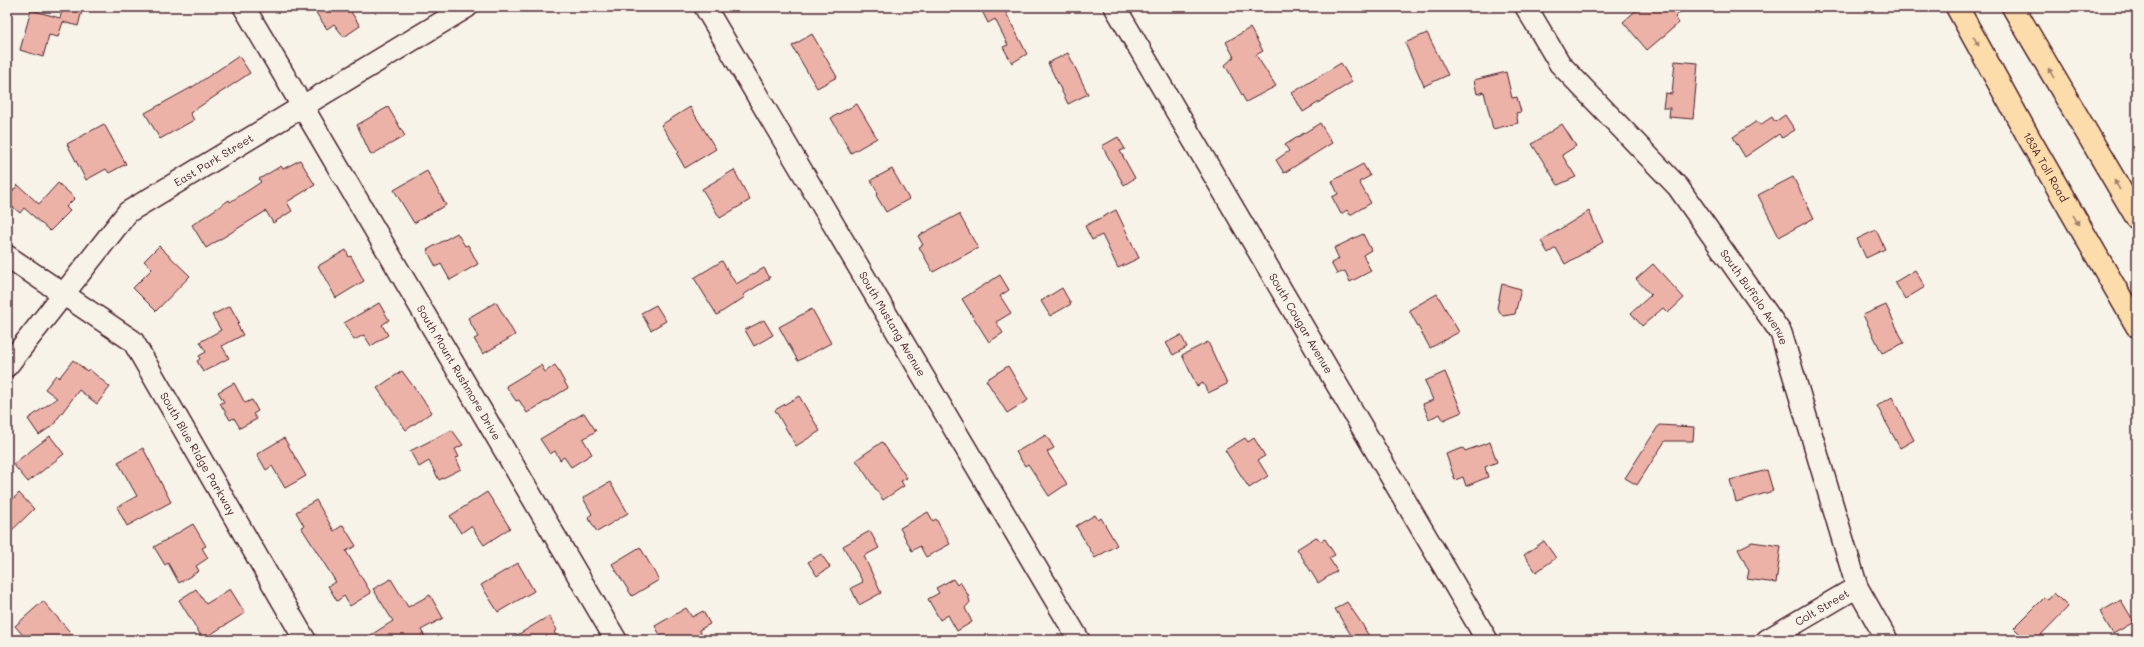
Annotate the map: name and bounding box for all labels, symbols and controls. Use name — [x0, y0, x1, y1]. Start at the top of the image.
one-way arrow — [1972, 35, 1979, 47]
one-way arrow — [2048, 67, 2055, 79]
street label: 183A Toll Road — [2020, 129, 2072, 205]
street label: East Park Street — [171, 130, 256, 190]
one-way arrow — [2114, 179, 2121, 191]
one-way arrow — [2073, 214, 2080, 226]
street label: South Buffalo Avenue — [1717, 246, 1792, 346]
street label: South Mustang Avenue — [856, 268, 930, 379]
street label: South Cougar Avenue — [1266, 270, 1337, 376]
street label: South Mount Rushmore Drive — [414, 302, 505, 443]
street label: South Blue Ridge Parkway — [157, 389, 240, 518]
street label: Colt Street — [1792, 585, 1852, 629]

